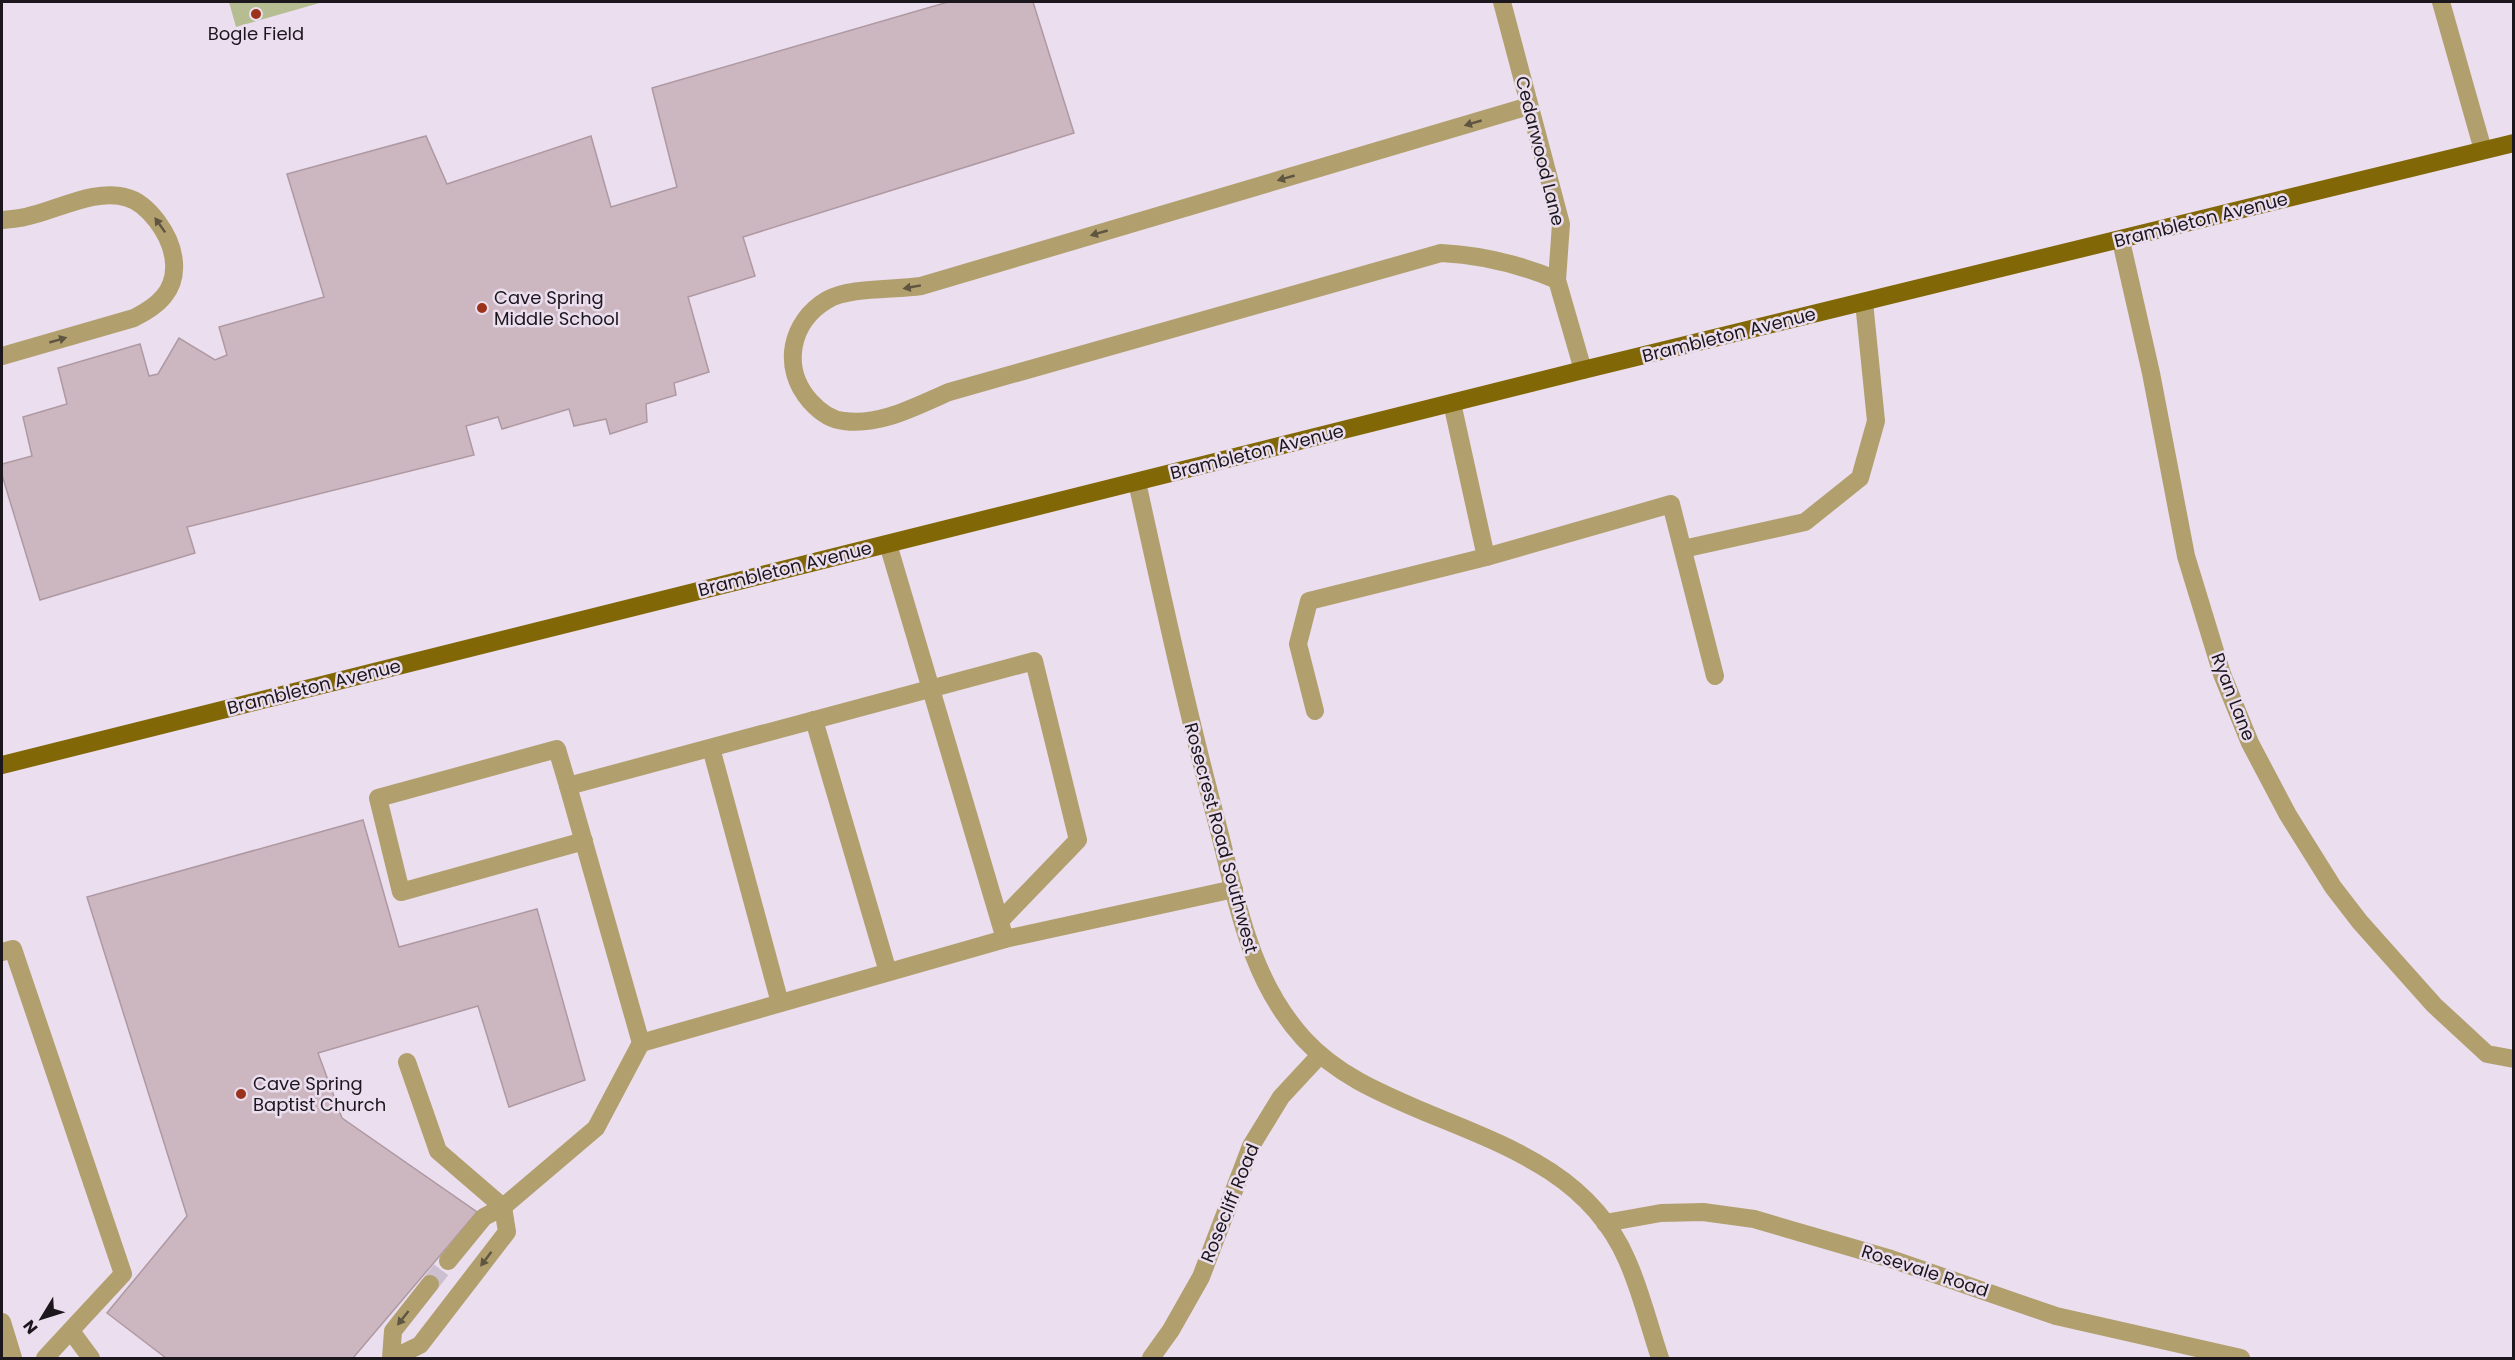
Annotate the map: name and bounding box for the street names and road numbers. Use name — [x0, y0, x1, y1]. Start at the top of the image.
street label: Cedarwood Lane — [1510, 73, 1571, 228]
street label: Brambleton Avenue — [2111, 186, 2290, 253]
street label: Brambleton Avenue — [1639, 301, 1818, 368]
street label: Brambleton Avenue — [1167, 418, 1346, 485]
street label: Brambleton Avenue — [695, 535, 874, 602]
street label: Ryan Lane — [2205, 649, 2262, 744]
street label: Brambleton Avenue — [224, 653, 403, 720]
street label: Rosecrest Road Southwest — [1179, 720, 1264, 956]
street label: Rosecliff Road — [1194, 1140, 1265, 1266]
street label: Rosevale Road — [1858, 1238, 1992, 1303]

